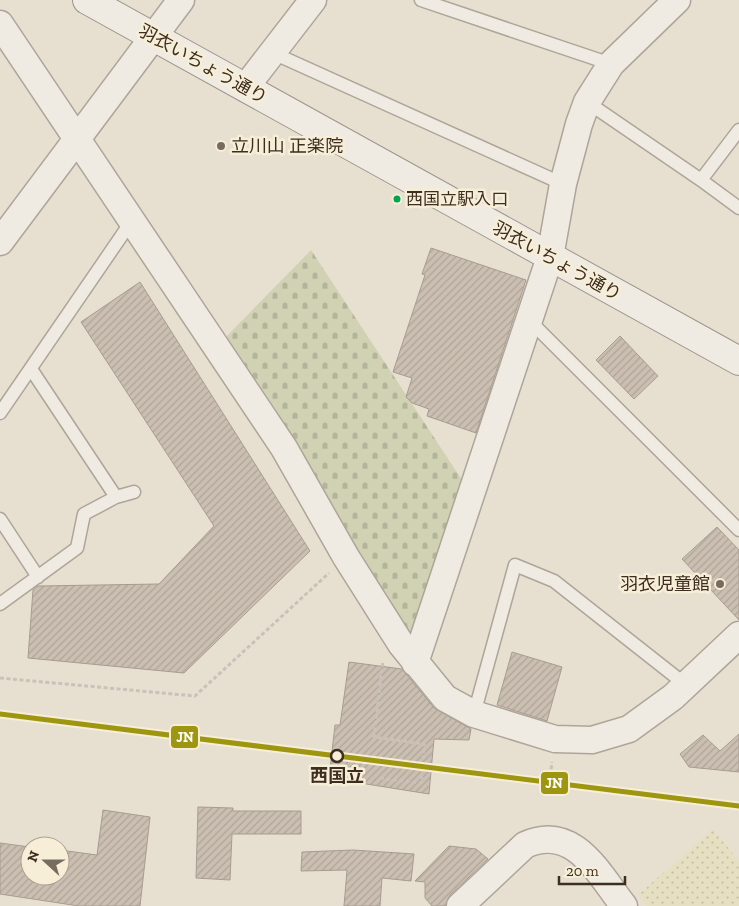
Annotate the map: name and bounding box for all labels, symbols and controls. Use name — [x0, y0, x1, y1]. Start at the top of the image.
street label: 羽衣いちょう通り — [135, 19, 271, 109]
place label: 立川山 正楽院 — [231, 135, 343, 157]
marker: 立川山 正楽院 — [215, 140, 227, 152]
place label: 西国立駅入口 — [406, 189, 508, 209]
marker: 西国立駅入口 — [392, 194, 402, 204]
street label: 羽衣いちょう通り — [489, 216, 625, 306]
place label: 羽衣児童館 — [620, 573, 710, 595]
marker: 羽衣児童館 — [714, 578, 726, 590]
line badge: JN — [170, 725, 199, 749]
text: JN — [176, 729, 194, 746]
marker: 西国立 — [330, 749, 344, 763]
place label: 西国立 — [310, 765, 364, 787]
line badge: JN — [540, 771, 569, 795]
text: JN — [545, 775, 563, 792]
north arrow — [20, 836, 70, 886]
text: N — [23, 848, 43, 865]
scale bar — [559, 854, 625, 886]
text: 20 m — [566, 862, 599, 880]

